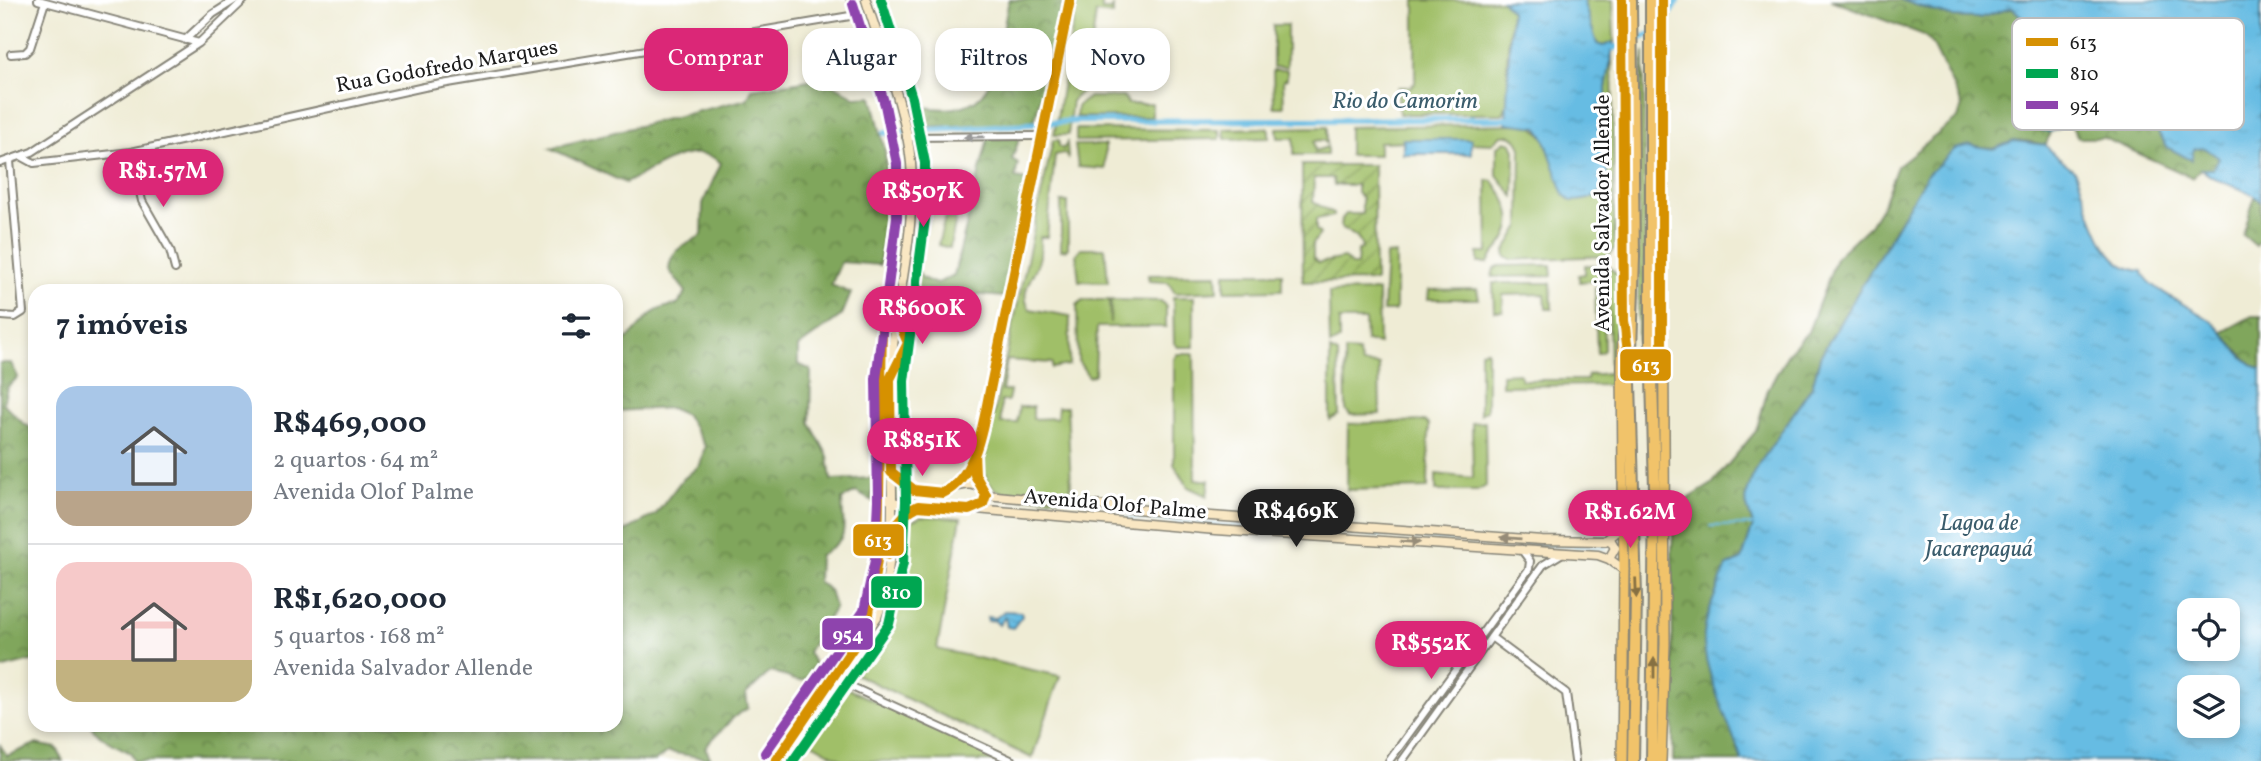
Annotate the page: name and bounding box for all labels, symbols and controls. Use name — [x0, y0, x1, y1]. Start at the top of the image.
legend — [2012, 18, 2244, 130]
chip: Comprar — [644, 28, 788, 91]
chip: Alugar — [802, 28, 921, 91]
chip: Filtros — [935, 28, 1052, 91]
chip: Novo — [1066, 28, 1170, 91]
text: 613 — [2070, 31, 2097, 57]
street label: Rua Godofredo Marques — [334, 33, 560, 101]
text: 810 — [2070, 62, 2098, 88]
water label: Rio do Camorim — [1332, 86, 1478, 118]
street label: Avenida Salvador Allende — [1589, 94, 1618, 332]
text: 954 — [2070, 94, 2100, 120]
one-way arrow — [963, 131, 985, 143]
pin: R$1.57M — [98, 150, 228, 209]
text: R$1.57M — [119, 156, 207, 188]
pin: R$507K — [866, 170, 980, 229]
text: R$507K — [882, 176, 964, 208]
pin: R$600K — [865, 286, 979, 346]
text: R$600K — [879, 293, 965, 325]
text: 7 imóveis — [56, 305, 188, 347]
icon: filters — [557, 307, 595, 345]
line badge: 613 — [1619, 348, 1672, 382]
text: 613 — [1632, 354, 1660, 380]
text: R$469,000 — [273, 403, 427, 445]
icon: home — [112, 414, 196, 498]
pin: R$851K — [865, 419, 979, 478]
text: R$851K — [883, 425, 961, 457]
text: 2 quartos · 64 m² — [273, 445, 438, 477]
text: Avenida Olof Palme — [273, 477, 474, 509]
street label: Avenida Olof Palme — [1022, 483, 1208, 527]
pin: R$469K — [1239, 490, 1353, 549]
pin: R$1.62M — [1565, 490, 1695, 550]
text: R$469K — [1254, 496, 1338, 528]
text: R$1.62M — [1584, 497, 1676, 529]
water label: Lagoa de Jacarepaguá — [1923, 508, 2033, 566]
line badge: 613 — [852, 523, 905, 557]
text: 613 — [864, 529, 892, 555]
one-way arrow — [1500, 532, 1522, 543]
one-way arrow — [1400, 537, 1422, 548]
line badge: 810 — [870, 575, 923, 609]
one-way arrow — [1630, 577, 1641, 599]
text: R$1,620,000 — [273, 579, 447, 621]
text: 810 — [881, 581, 911, 607]
icon: home — [112, 590, 196, 674]
map controls — [2177, 598, 2240, 738]
button: locate — [2177, 598, 2240, 661]
line badge: 954 — [821, 617, 874, 651]
text: 5 quartos · 168 m² — [273, 621, 445, 653]
pin: R$552K — [1374, 622, 1488, 681]
text: 954 — [832, 623, 864, 649]
text: R$552K — [1391, 628, 1471, 660]
text: Avenida Salvador Allende — [273, 653, 533, 685]
one-way arrow — [1648, 657, 1659, 679]
button: layers — [2177, 675, 2240, 738]

